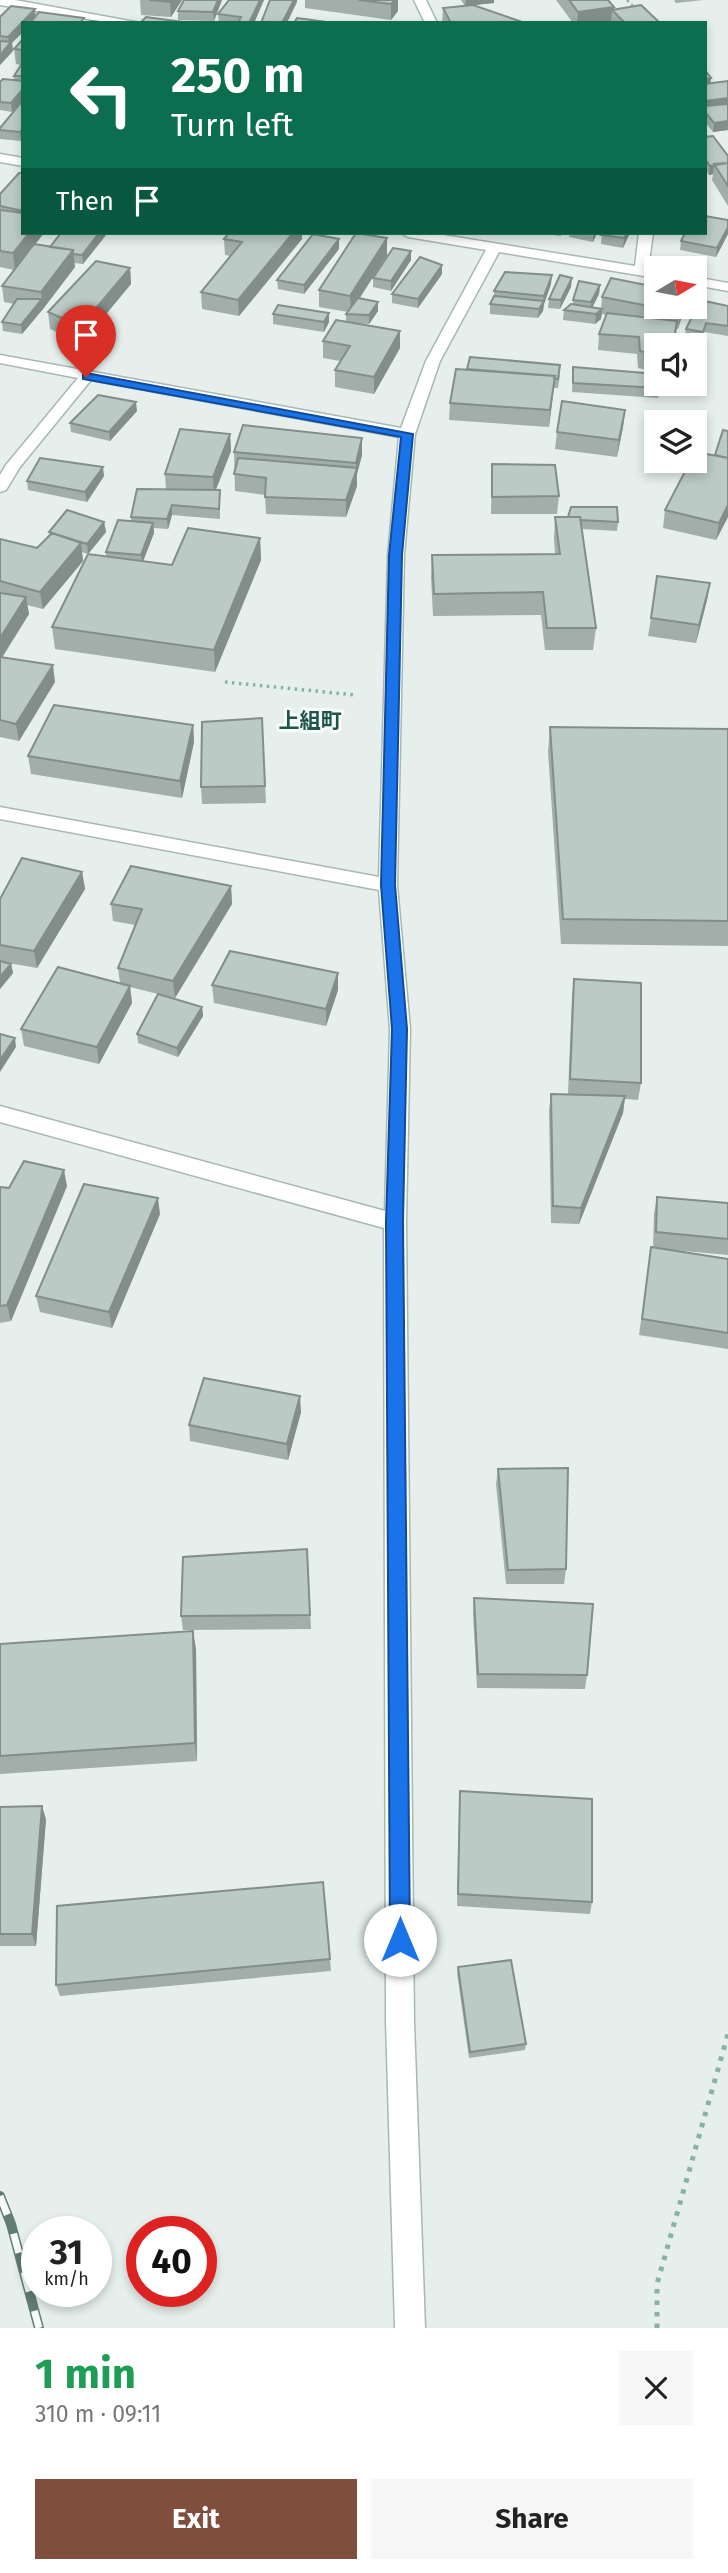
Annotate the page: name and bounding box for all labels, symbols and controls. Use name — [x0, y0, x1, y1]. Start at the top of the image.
text: 250 m — [171, 46, 304, 105]
icon: left — [56, 49, 147, 140]
text: Turn left — [171, 106, 293, 144]
icon: arrive — [128, 182, 166, 220]
text: Then — [56, 186, 114, 217]
north arrow — [644, 256, 707, 318]
map controls — [644, 256, 707, 473]
pin — [56, 305, 116, 377]
icon: arrive — [67, 316, 105, 354]
button: sound — [644, 333, 707, 396]
button: layers — [644, 410, 707, 473]
district label: 上組町 — [279, 708, 342, 734]
position arrow — [363, 1903, 437, 1977]
speed limit sign: 40 — [126, 2216, 217, 2307]
text: 31 — [50, 2231, 83, 2273]
text: km/h — [44, 2268, 89, 2290]
text: 1 min — [35, 2349, 136, 2399]
button: close — [619, 2351, 693, 2425]
text: 310 m · 09:11 — [35, 2400, 161, 2428]
button: Exit — [35, 2479, 357, 2559]
button: Share — [371, 2479, 693, 2559]

